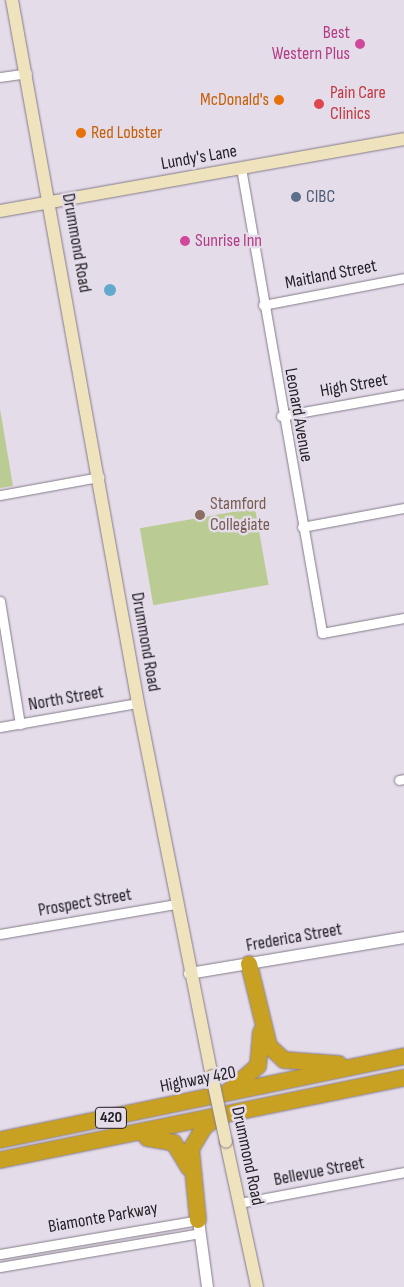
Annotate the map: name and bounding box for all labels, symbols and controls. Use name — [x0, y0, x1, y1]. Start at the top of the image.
place label: Best Western Plus — [272, 23, 350, 66]
marker: Best Western Plus — [354, 38, 366, 50]
place label: Pain Care Clinics — [330, 83, 386, 126]
place label: McDonald's — [200, 89, 269, 111]
marker: McDonald's — [273, 94, 285, 106]
marker: Pain Care Clinics — [312, 97, 326, 111]
place label: Red Lobster — [91, 122, 162, 144]
marker: Red Lobster — [75, 127, 87, 139]
street label: Lundy's Lane — [159, 141, 239, 175]
place label: CIBC — [306, 186, 335, 208]
marker: CIBC — [290, 191, 302, 203]
street label: Drummond Road — [57, 192, 95, 294]
place label: Sunrise Inn — [195, 230, 262, 252]
marker: Sunrise Inn — [179, 235, 191, 247]
street label: Maitland Street — [283, 256, 379, 294]
street label: Leonard Avenue — [279, 366, 317, 464]
street label: High Street — [319, 369, 389, 403]
place label: Stamford Collegiate — [210, 494, 270, 536]
marker: Stamford Collegiate — [194, 509, 206, 521]
street label: Drummond Road — [126, 591, 164, 693]
street label: North Street — [27, 682, 105, 716]
street label: Prospect Street — [37, 884, 133, 922]
street label: Frederica Street — [244, 919, 344, 957]
street label: Highway 420 — [158, 1062, 238, 1098]
road number: 420 — [95, 1104, 127, 1132]
street label: Drummond Road — [226, 1105, 268, 1207]
street label: Bellevue Street — [272, 1153, 366, 1191]
street label: Biamonte Parkway — [47, 1198, 159, 1238]

